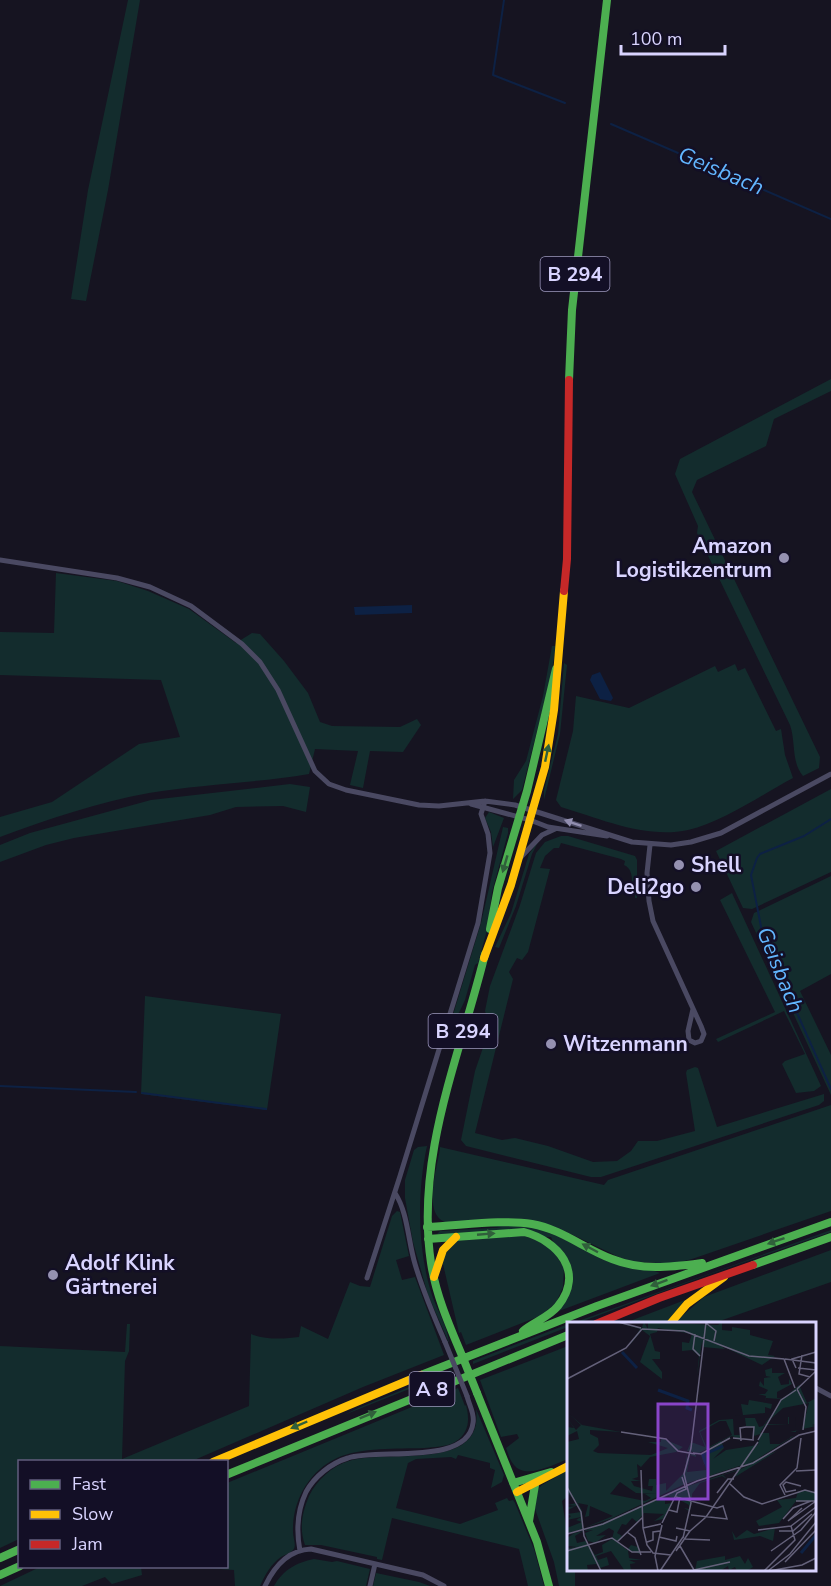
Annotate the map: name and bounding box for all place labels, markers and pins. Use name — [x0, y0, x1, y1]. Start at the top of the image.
place label: Amazon Logistikzentrum — [615, 532, 772, 584]
marker: Amazon Logistikzentrum — [777, 551, 791, 565]
place label: Shell — [691, 851, 742, 879]
marker: Shell — [672, 858, 686, 872]
place label: Deli2go — [607, 873, 684, 901]
marker: Deli2go — [689, 880, 703, 894]
place label: Witzenmann — [563, 1030, 688, 1058]
marker: Witzenmann — [544, 1037, 558, 1051]
place label: Adolf Klink Gärtnerei — [65, 1249, 175, 1301]
marker: Adolf Klink Gärtnerei — [46, 1268, 60, 1282]

